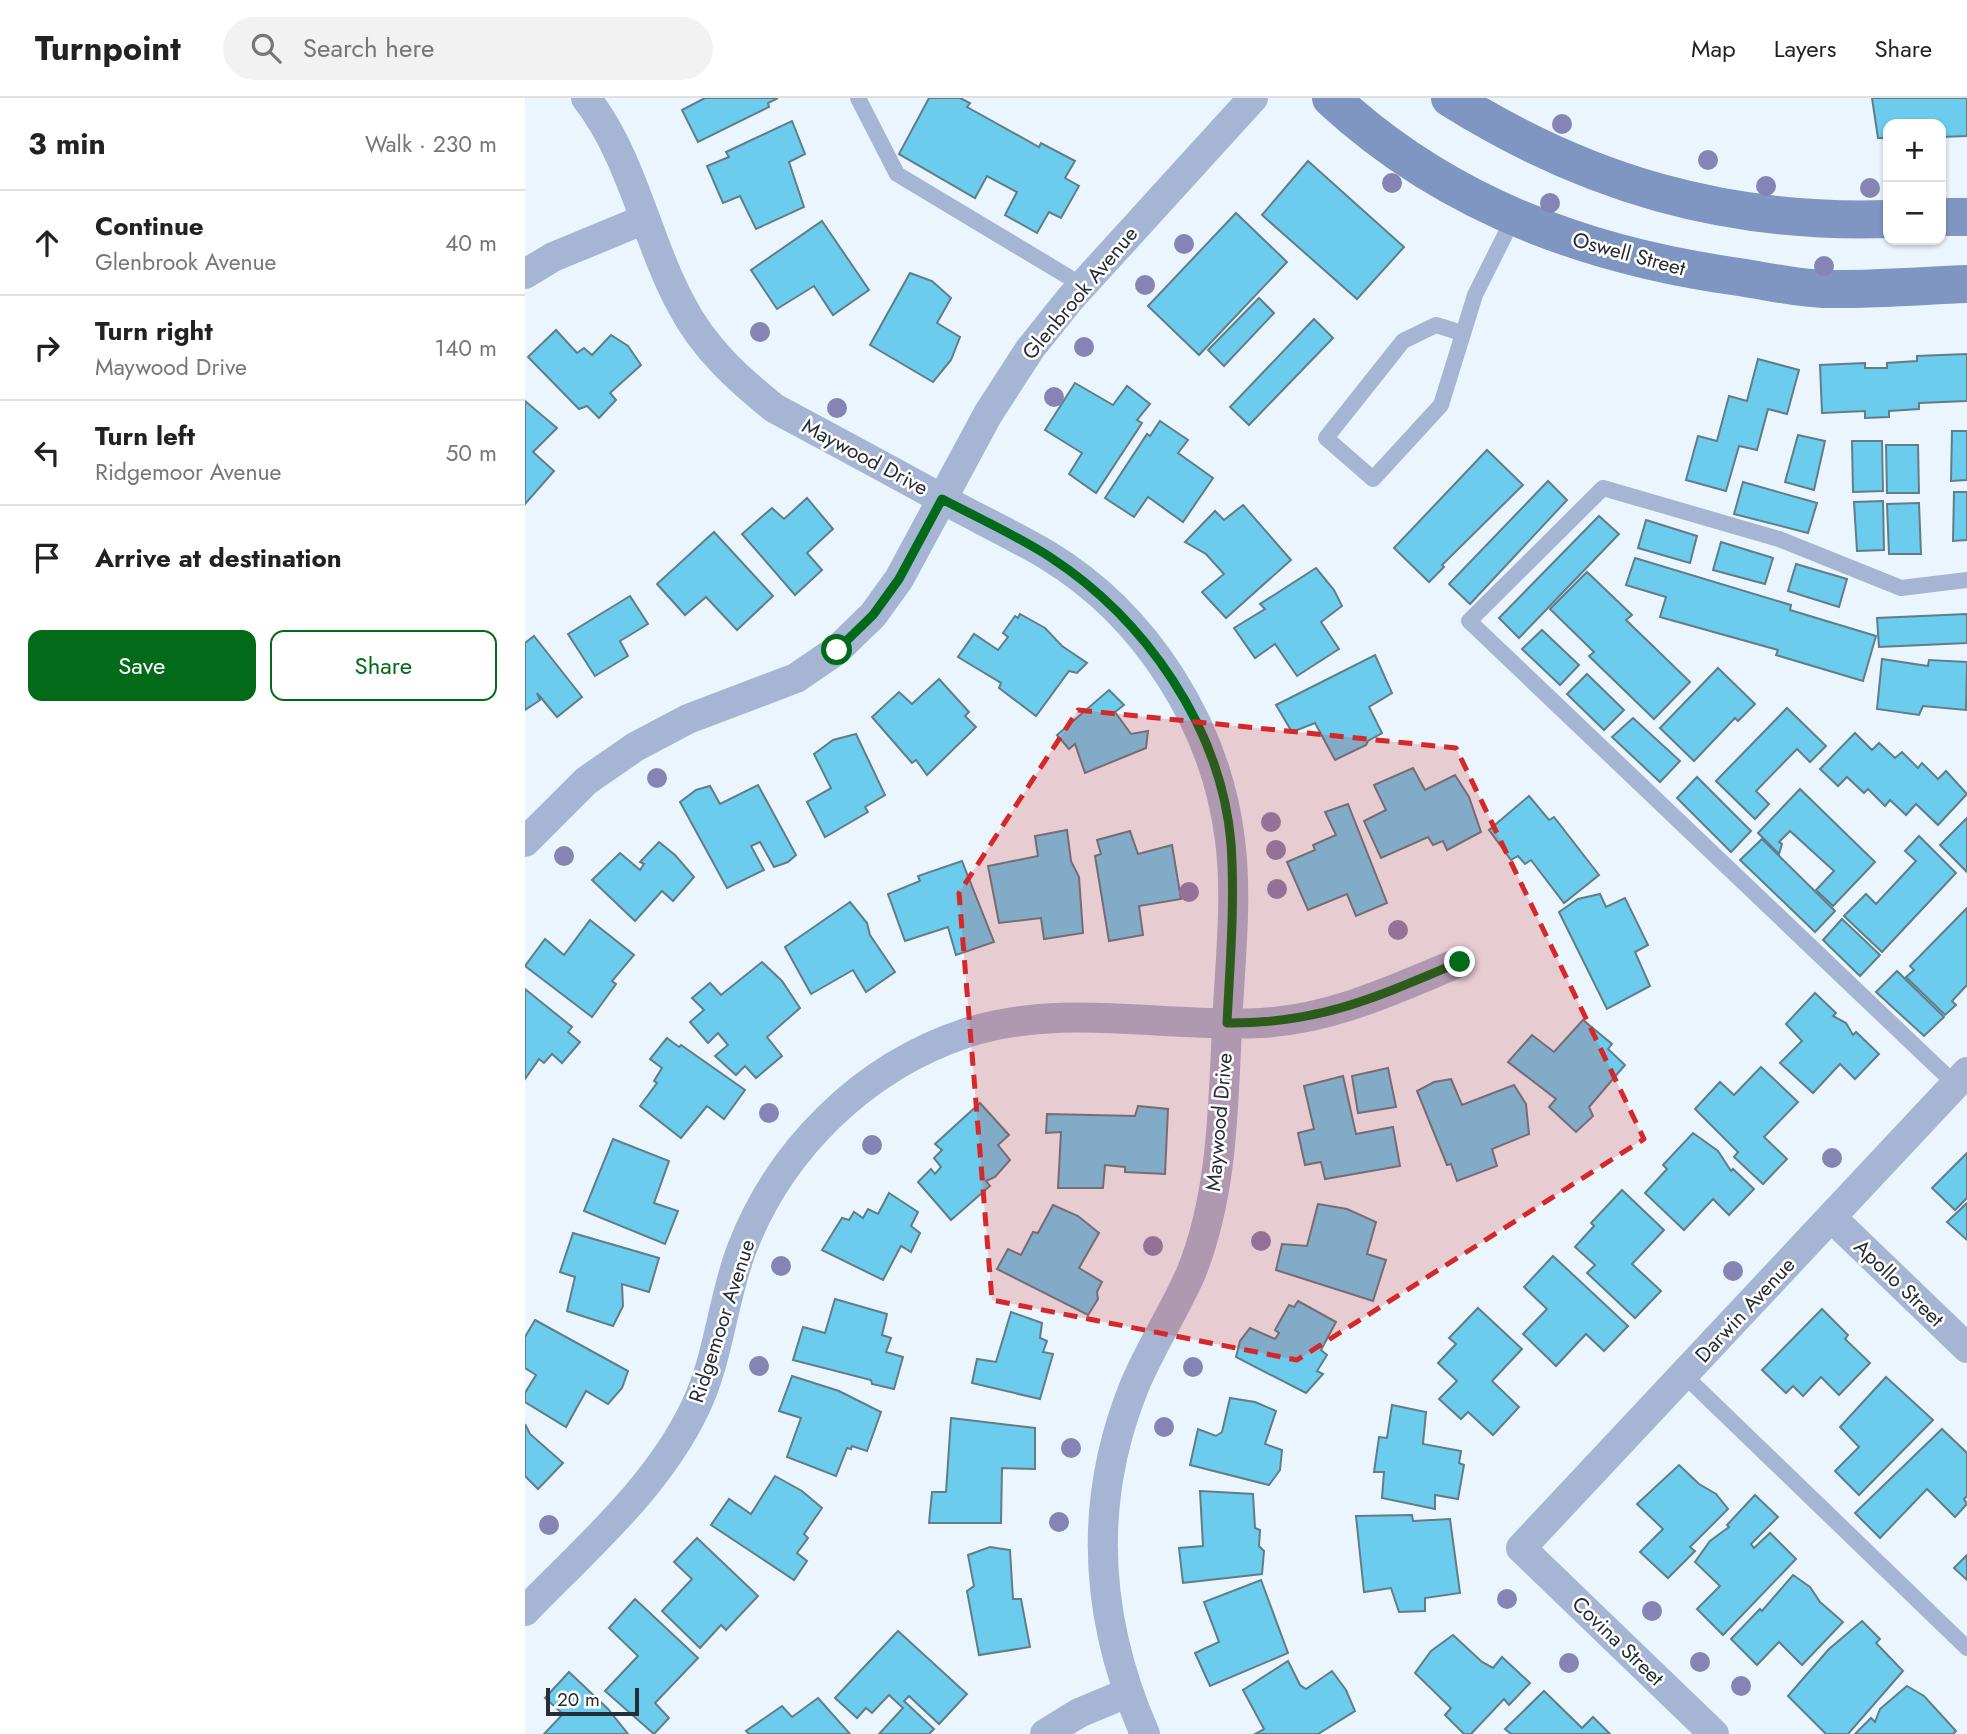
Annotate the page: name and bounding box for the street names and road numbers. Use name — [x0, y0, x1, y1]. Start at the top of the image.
street label: Glenbrook Avenue — [1015, 220, 1145, 366]
street label: Oswell Street — [1569, 225, 1689, 283]
street label: Maywood Drive — [797, 411, 933, 503]
street label: Maywood Drive — [1198, 1051, 1240, 1192]
street label: Apollo Street — [1847, 1232, 1951, 1334]
street label: Ridgemoor Avenue — [681, 1235, 763, 1407]
street label: Darwin Avenue — [1688, 1250, 1802, 1369]
street label: Covina Street — [1565, 1589, 1671, 1693]

